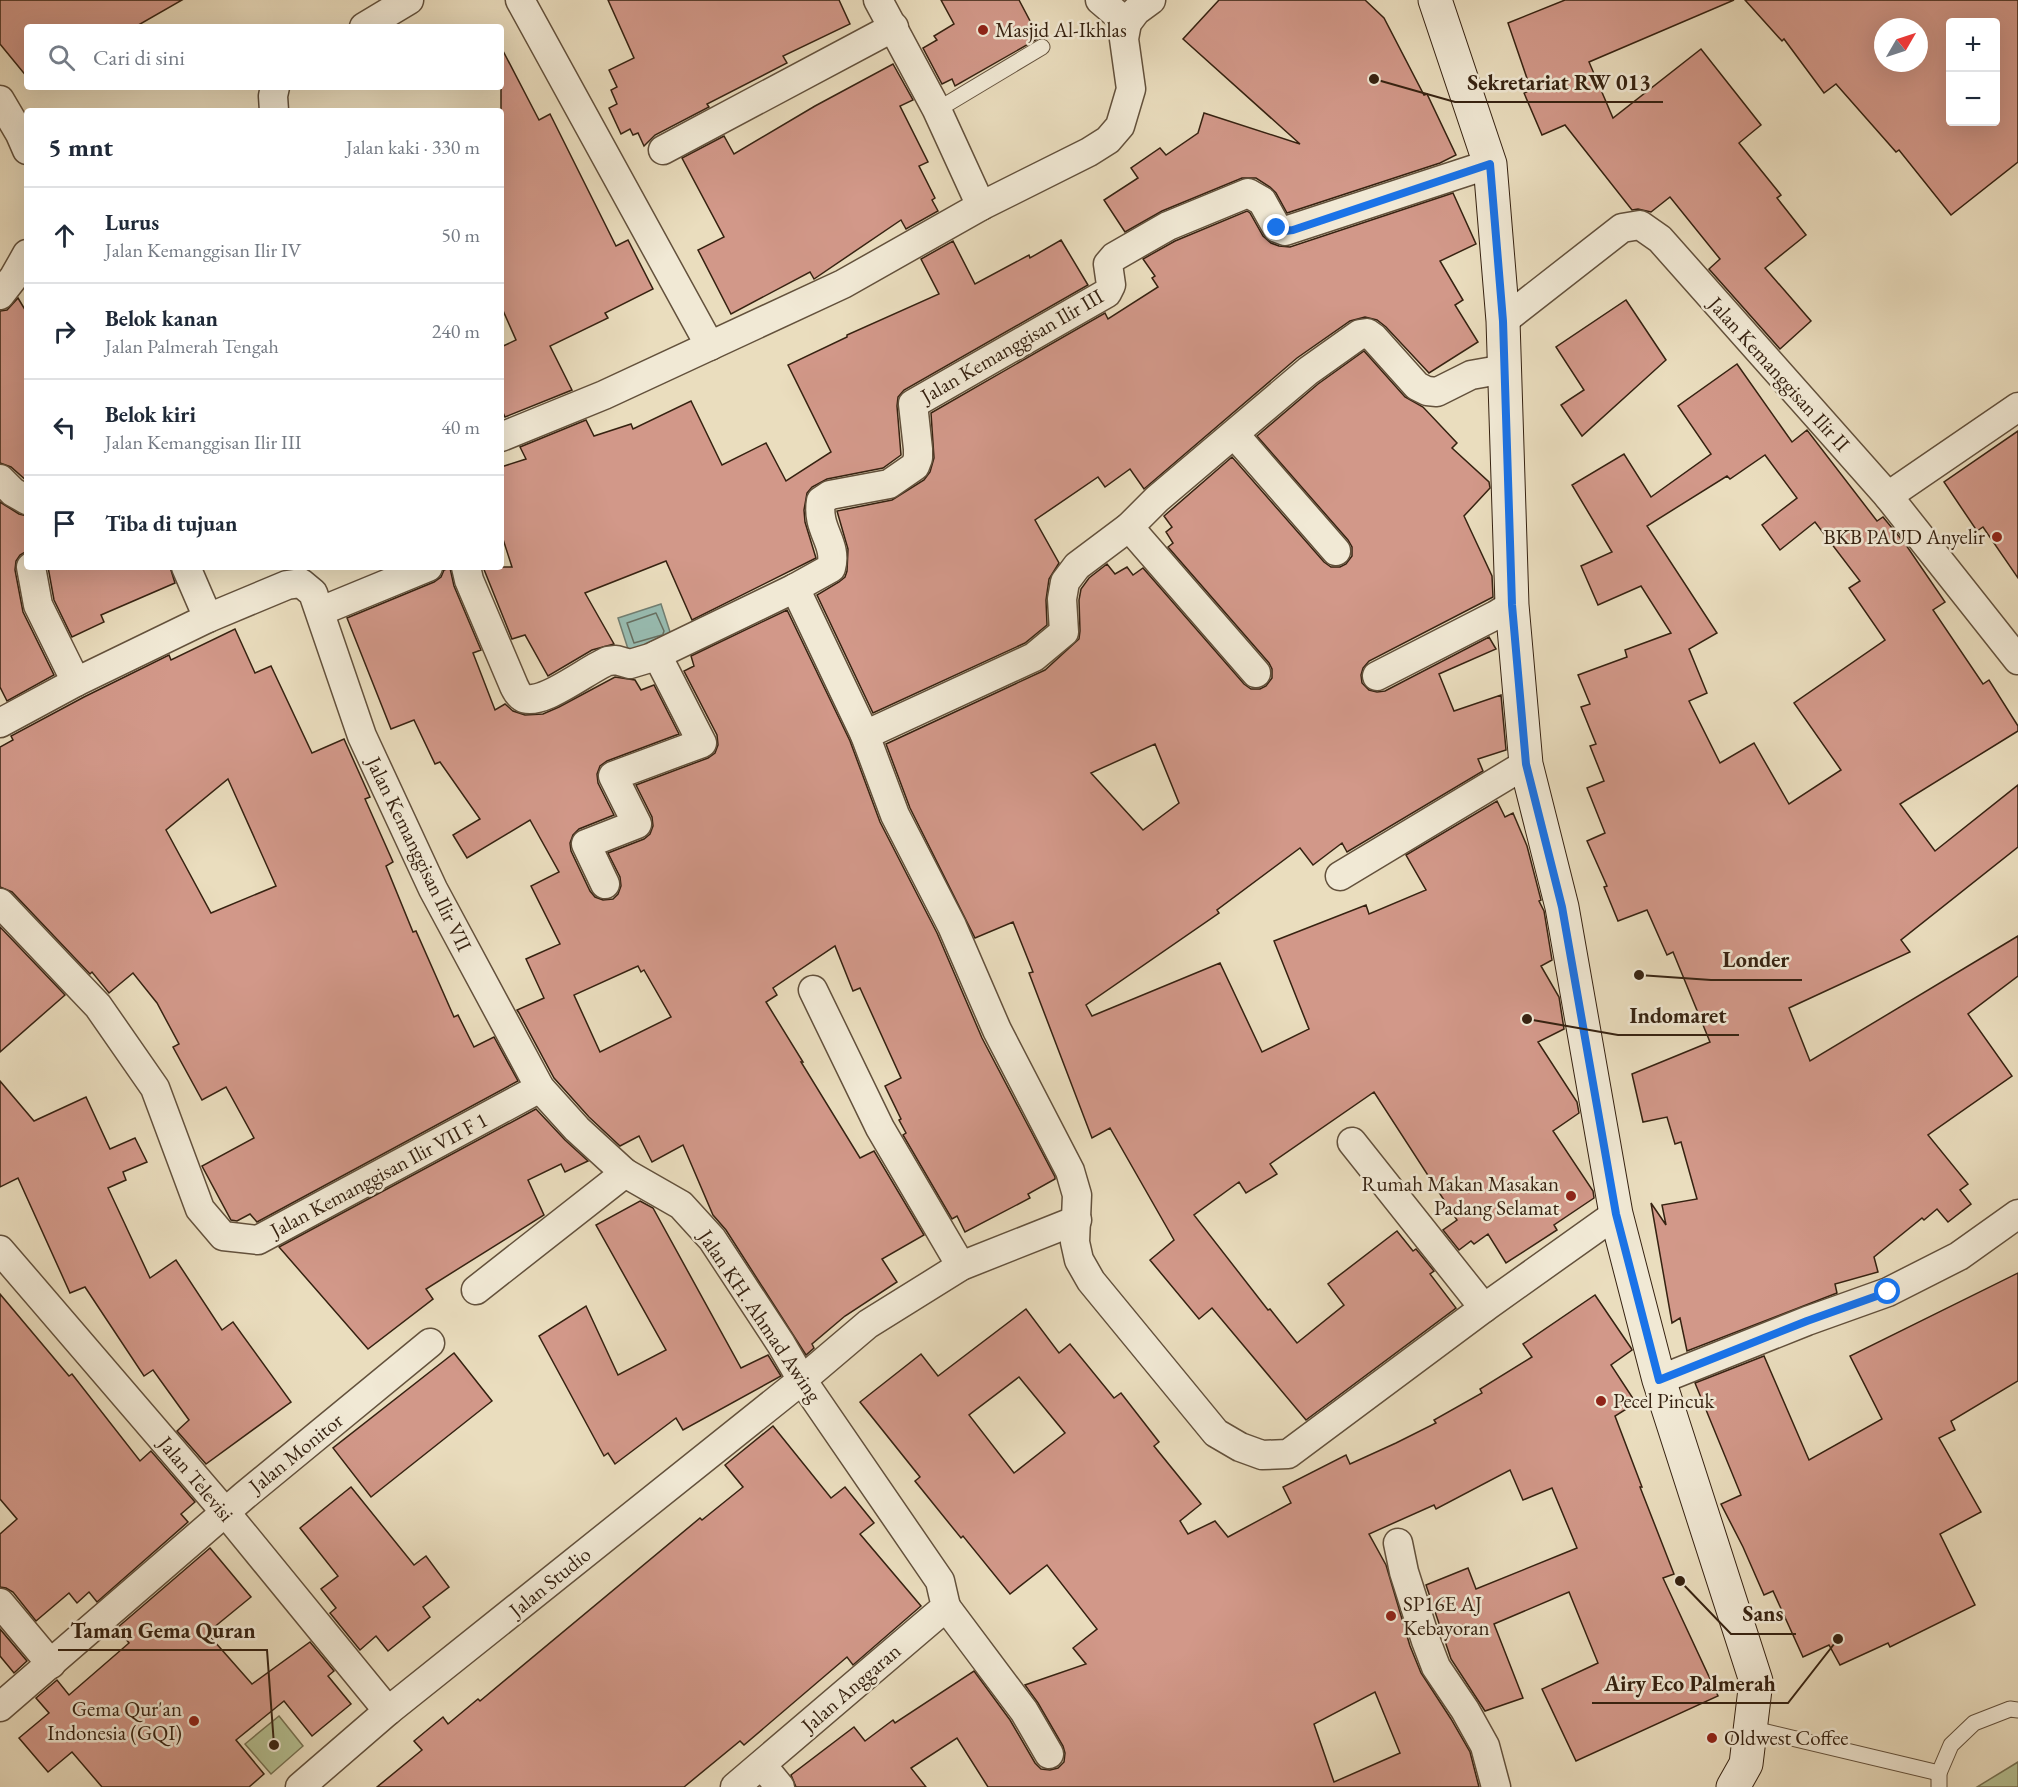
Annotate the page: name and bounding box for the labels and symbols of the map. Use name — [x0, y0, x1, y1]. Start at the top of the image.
place label: Masjid Al-Ikhlas — [995, 16, 1127, 43]
north arrow — [1874, 18, 1928, 72]
marker: Masjid Al-Ikhlas — [976, 23, 990, 37]
callout: Sekretariat RW 013 — [1455, 62, 1663, 102]
text: Sekretariat RW 013 — [1467, 68, 1651, 97]
route end — [1263, 214, 1289, 240]
street label: Jalan Kemanggisan Ilir III — [914, 282, 1108, 410]
street label: Jalan Kemanggisan Ilir II — [1701, 289, 1856, 457]
place label: BKB PAUD Anyelir — [1823, 523, 1985, 550]
marker: BKB PAUD Anyelir — [1990, 530, 2004, 544]
street label: Jalan Kemanggisan Ilir VII — [360, 750, 478, 956]
callout: Londer — [1711, 940, 1802, 980]
text: Londer — [1723, 945, 1790, 974]
callout: Indomaret — [1618, 995, 1739, 1035]
text: Indomaret — [1630, 1001, 1727, 1030]
street label: Jalan Kemanggisan Ilir VII F 1 — [264, 1106, 492, 1244]
place label: Rumah Makan Masakan Padang Selamat — [1361, 1170, 1559, 1221]
marker: Rumah Makan Masakan Padang Selamat — [1564, 1189, 1578, 1203]
street label: Jalan KH. Ahmad Awing — [692, 1223, 829, 1408]
route start — [1874, 1278, 1900, 1304]
place label: Pecel Pincuk — [1613, 1387, 1716, 1414]
marker: Pecel Pincuk — [1594, 1394, 1608, 1408]
street label: Jalan Monitor — [242, 1406, 348, 1500]
street label: Jalan Televisi — [151, 1429, 240, 1527]
street label: Jalan Studio — [502, 1540, 596, 1624]
place label: SP16E AJ Kebayoran — [1403, 1590, 1490, 1641]
callout: Sans — [1731, 1594, 1796, 1634]
text: Sans — [1743, 1599, 1784, 1628]
marker: SP16E AJ Kebayoran — [1384, 1609, 1398, 1623]
callout: Taman Gema Quran — [58, 1610, 267, 1650]
text: Taman Gema Quran — [70, 1616, 256, 1645]
street label: Jalan Anggaran — [794, 1637, 906, 1739]
callout: Airy Eco Palmerah — [1592, 1663, 1788, 1703]
text: Airy Eco Palmerah — [1603, 1669, 1776, 1698]
place label: Gema Qur'an Indonesia (GQI) — [47, 1695, 182, 1747]
marker: Gema Qur'an Indonesia (GQI) — [187, 1714, 201, 1728]
place label: Oldwest Coffee — [1724, 1724, 1848, 1751]
marker: Oldwest Coffee — [1705, 1731, 1719, 1745]

